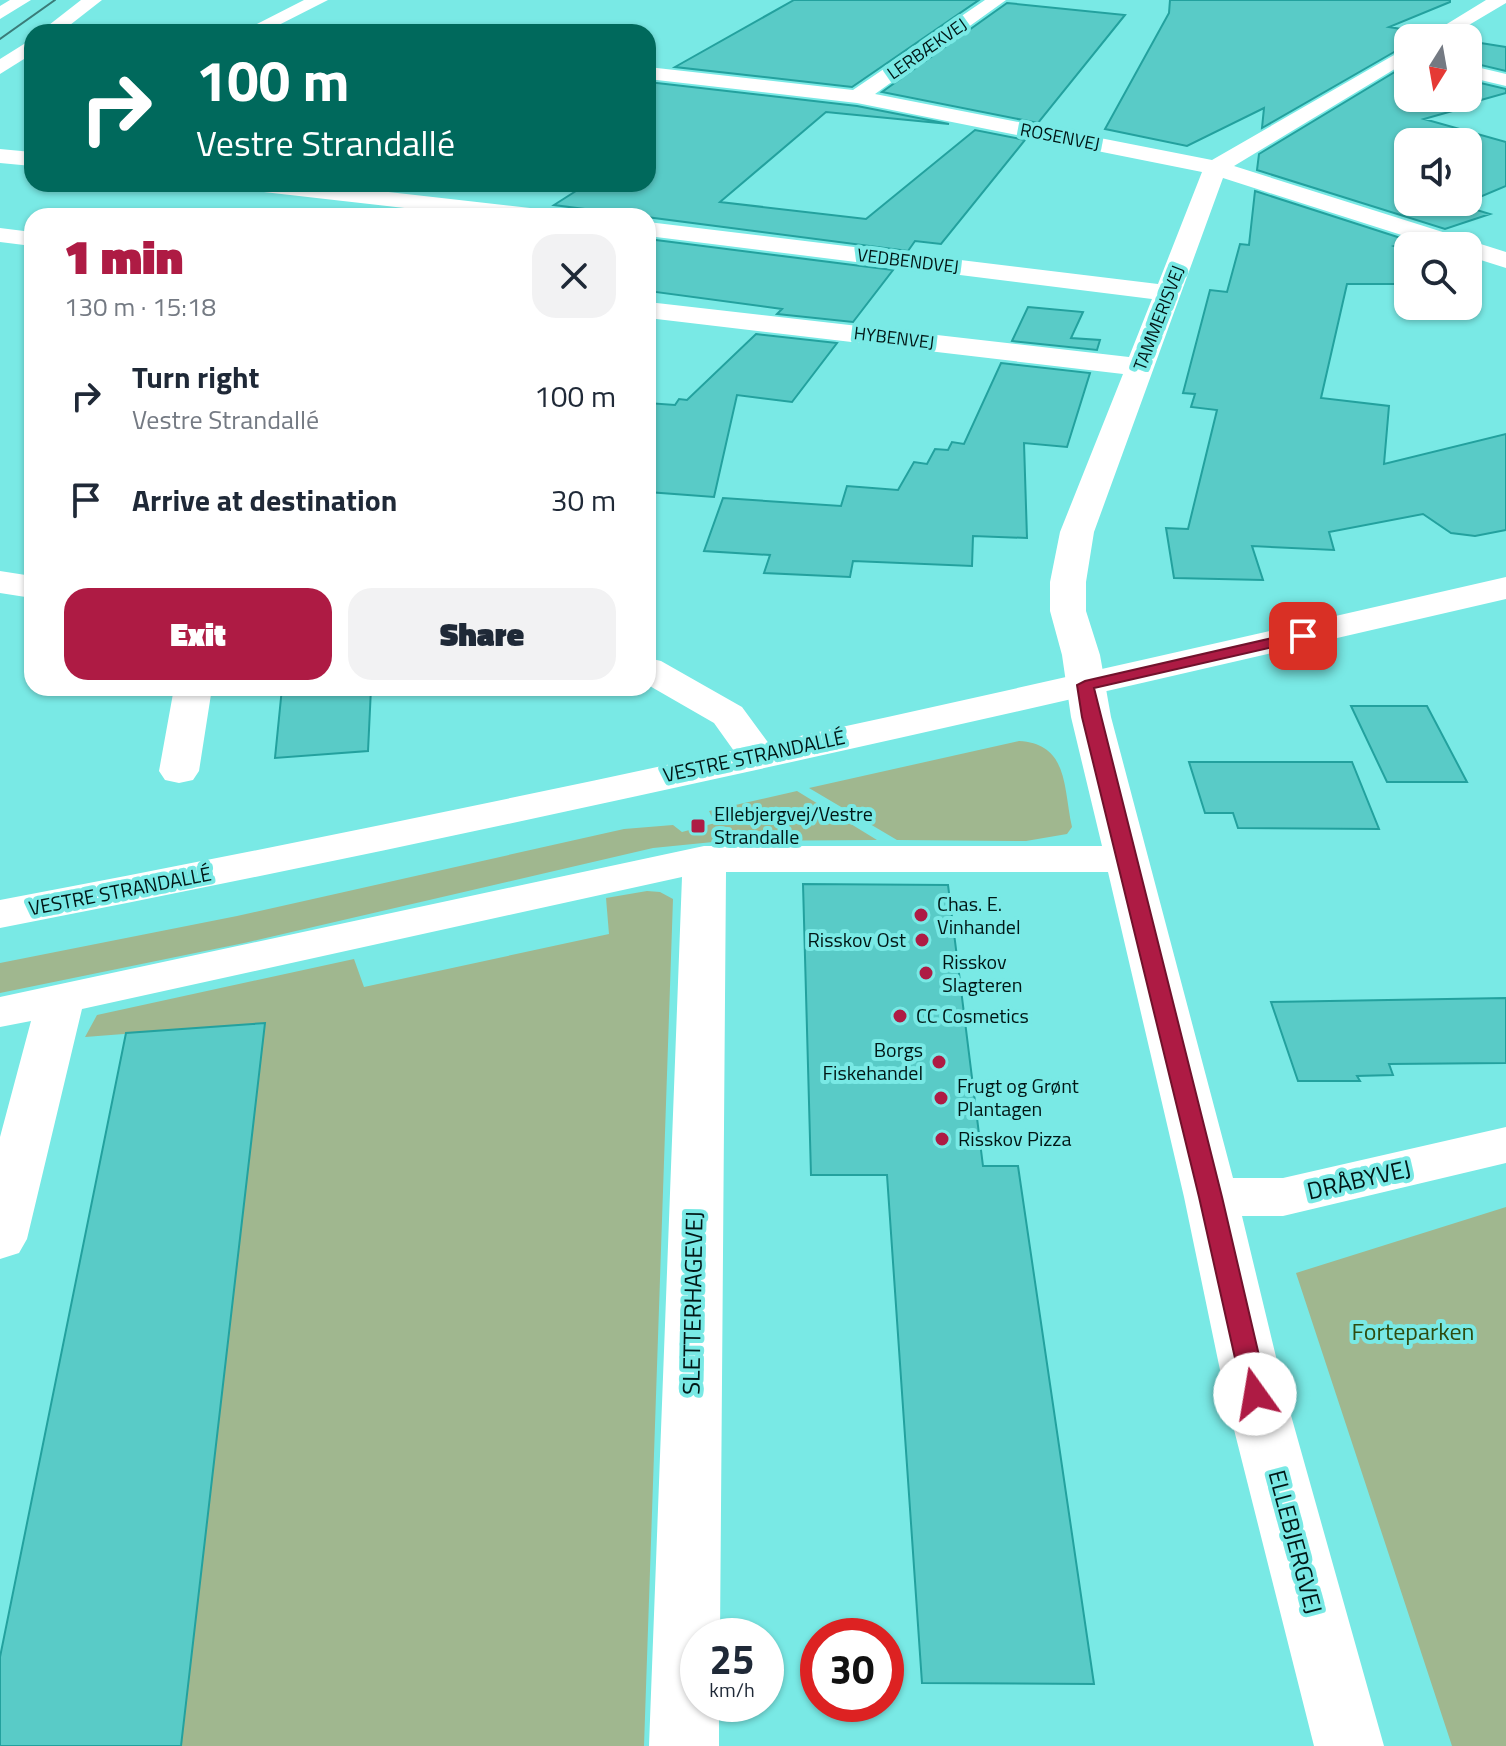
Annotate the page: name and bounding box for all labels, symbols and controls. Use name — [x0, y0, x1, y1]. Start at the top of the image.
street label: LERBÆKVEJ — [881, 11, 972, 86]
north arrow — [1394, 24, 1482, 112]
map controls — [1394, 24, 1482, 320]
text: 100 m — [196, 38, 349, 123]
icon: right — [64, 56, 168, 160]
text: Vestre Strandallé — [196, 115, 455, 170]
street label: ROSENVEJ — [1018, 116, 1102, 157]
button: sound — [1394, 128, 1482, 216]
text: 1 min — [64, 220, 183, 293]
button: search — [1394, 232, 1482, 320]
button: close — [532, 234, 616, 318]
street label: VEDBENDVEJ — [856, 241, 960, 280]
street label: TAMMERISVEJ — [1126, 261, 1191, 374]
text: 130 m · 15:18 — [64, 287, 216, 326]
street label: HYBENVEJ — [852, 319, 936, 356]
text: Turn right — [132, 354, 260, 400]
text: 100 m — [534, 373, 616, 419]
icon: right — [64, 374, 108, 418]
text: Vestre Strandallé — [132, 400, 319, 439]
text: Arrive at destination — [132, 477, 397, 523]
text: 30 m — [551, 477, 616, 523]
icon: arrive — [64, 478, 108, 522]
button: Exit — [64, 588, 332, 680]
button: Share — [348, 588, 616, 680]
pin — [1269, 602, 1337, 670]
icon: arrive — [1281, 614, 1325, 658]
street label: VESTRE STRANDALLÉ — [660, 721, 848, 790]
place label: Ellebjergvej/Vestre Strandalle — [714, 798, 873, 852]
marker: Ellebjergvej/Vestre Strandalle — [689, 817, 707, 835]
street label: VESTRE STRANDALLÉ — [26, 858, 214, 923]
place label: Chas. E. Vinhandel — [937, 888, 1021, 942]
marker: Chas. E. Vinhandel — [912, 906, 930, 924]
place label: Risskov Ost — [807, 924, 906, 955]
marker: Risskov Ost — [913, 931, 931, 949]
place label: Risskov Slagteren — [942, 946, 1022, 1000]
marker: Risskov Slagteren — [917, 964, 935, 982]
place label: CC Cosmetics — [916, 1000, 1029, 1031]
marker: CC Cosmetics — [891, 1007, 909, 1025]
place label: Borgs Fiskehandel — [823, 1034, 923, 1088]
marker: Borgs Fiskehandel — [930, 1053, 948, 1071]
place label: Frugt og Grønt Plantagen — [957, 1070, 1079, 1124]
marker: Frugt og Grønt Plantagen — [932, 1089, 950, 1107]
place label: Risskov Pizza — [958, 1123, 1071, 1154]
marker: Risskov Pizza — [933, 1130, 951, 1148]
street label: DRÅBYVEJ — [1303, 1150, 1414, 1208]
street label: SLETTERHAGEVEJ — [672, 1211, 712, 1395]
park label: Forteparken — [1352, 1313, 1474, 1349]
position arrow — [1213, 1352, 1297, 1436]
street label: ELLEBJERGVEJ — [1259, 1466, 1332, 1618]
speed limit sign: 30 — [800, 1618, 904, 1722]
text: 25 — [710, 1629, 754, 1690]
text: km/h — [709, 1674, 755, 1705]

